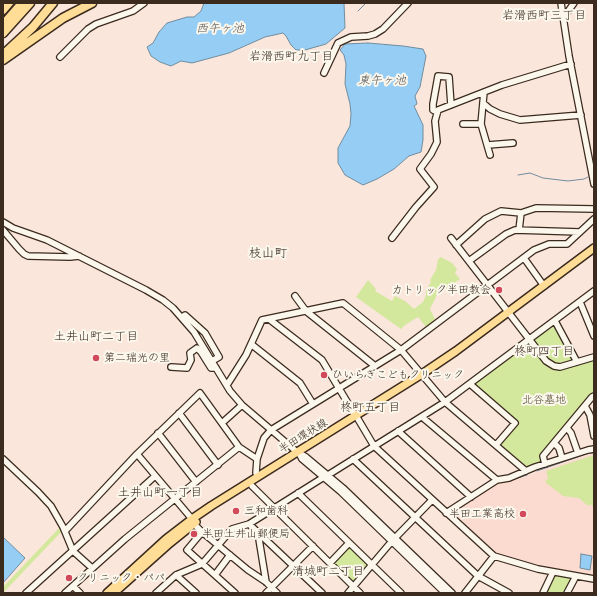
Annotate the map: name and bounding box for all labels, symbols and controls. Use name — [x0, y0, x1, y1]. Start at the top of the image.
district label: 岩滑西町三丁目 — [502, 9, 586, 23]
water label: 西午ヶ池 — [196, 22, 244, 36]
district label: 岩滑西町九丁目 — [249, 50, 333, 64]
water label: 東午ヶ池 — [358, 74, 406, 88]
district label: 枝山町 — [249, 245, 287, 261]
place label: カトリック半田教会 — [392, 283, 491, 297]
marker: カトリック半田教会 — [494, 285, 504, 295]
district label: 土井山町二丁目 — [54, 330, 138, 344]
district label: 柊町四丁目 — [514, 345, 574, 359]
place label: 第二瑞光の里 — [104, 351, 170, 365]
marker: 第二瑞光の里 — [91, 353, 101, 363]
place label: ひいらぎこどもクリニック — [332, 368, 464, 382]
marker: ひいらぎこどもクリニック — [319, 370, 329, 380]
park label: 北谷墓地 — [522, 393, 566, 407]
district label: 柊町五丁目 — [340, 401, 400, 415]
street label: 半田環状線 — [276, 416, 330, 456]
district label: 土井山町一丁目 — [118, 486, 202, 500]
place label: 三和歯科 — [244, 504, 288, 518]
marker: 三和歯科 — [231, 506, 241, 516]
place label: 半田工業高校 — [449, 507, 515, 521]
marker: 半田工業高校 — [518, 509, 528, 519]
place label: 半田土井山郵便局 — [202, 527, 290, 541]
marker: 半田土井山郵便局 — [189, 529, 199, 539]
district label: 清城町二丁目 — [292, 565, 364, 579]
place label: クリニック・パパ — [77, 571, 165, 585]
marker: クリニック・パパ — [64, 573, 74, 583]

